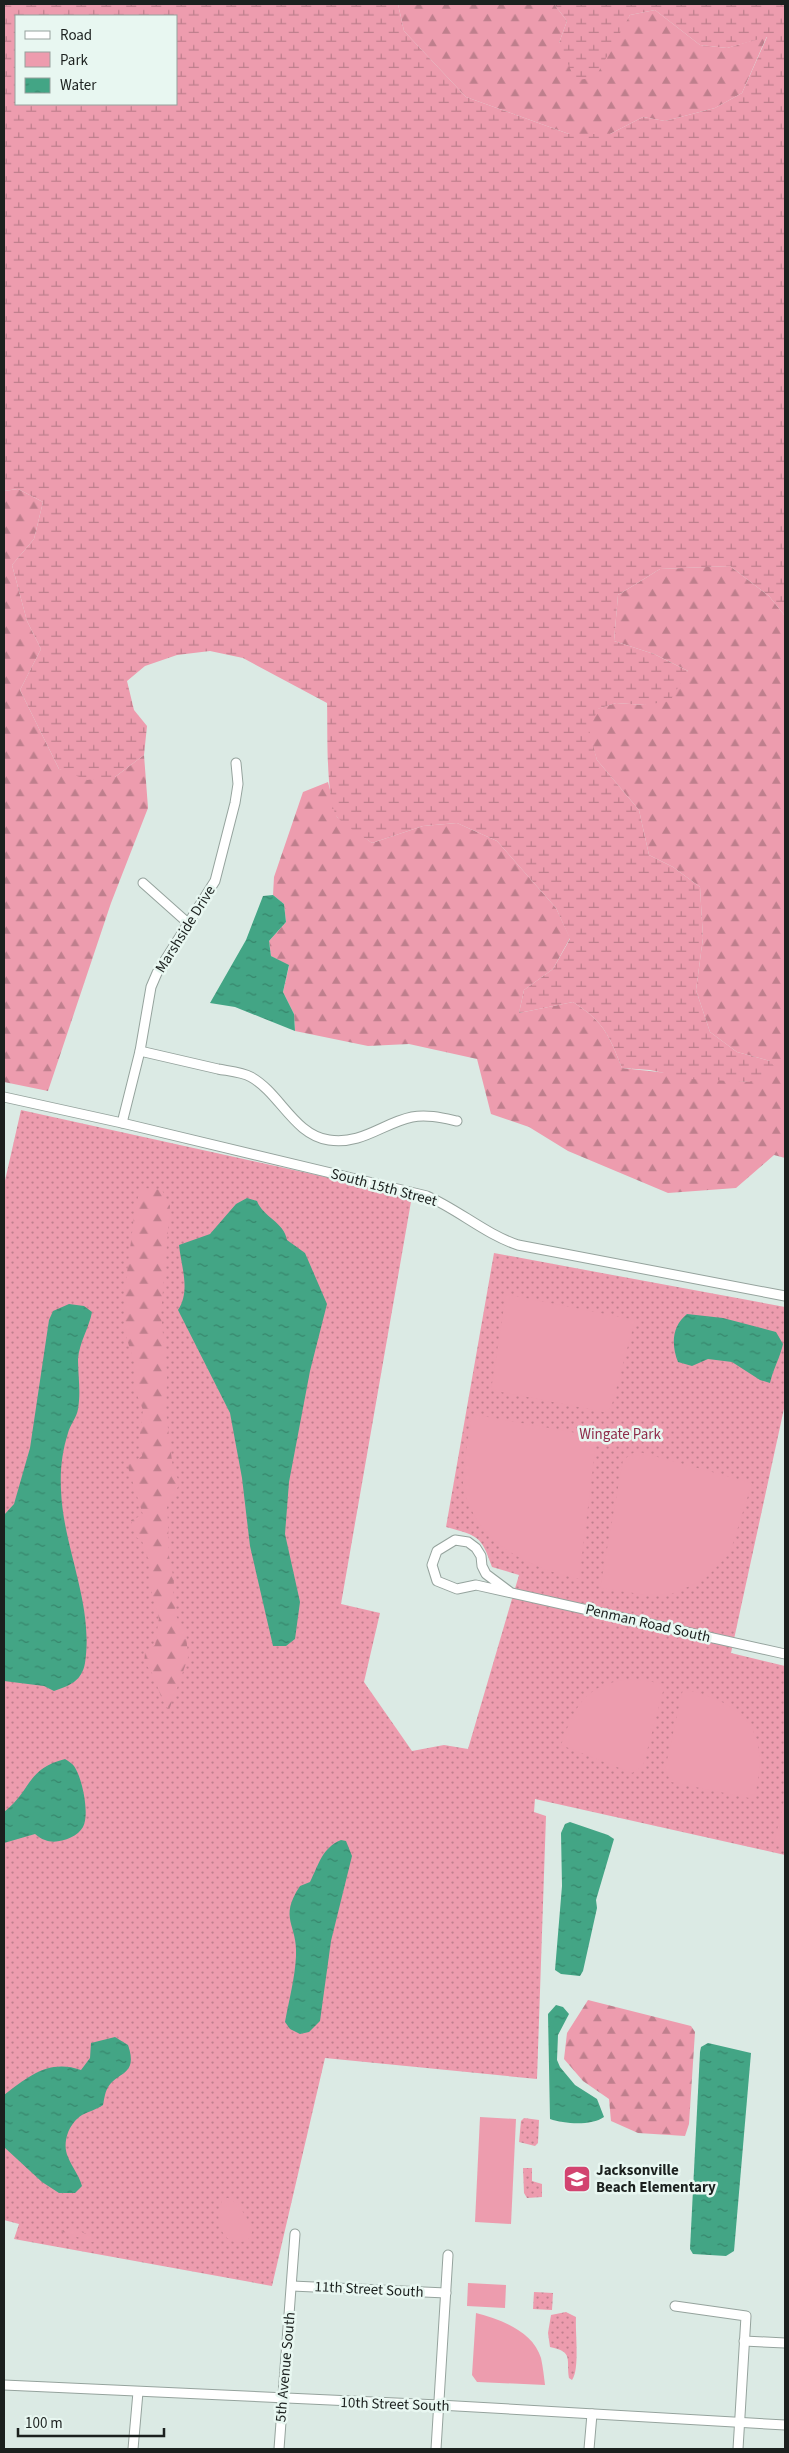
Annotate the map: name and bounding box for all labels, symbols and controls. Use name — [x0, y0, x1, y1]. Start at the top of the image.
legend — [15, 15, 178, 105]
text: Road — [60, 25, 92, 46]
text: Park — [60, 50, 89, 71]
text: Water — [60, 75, 97, 96]
street label: Marshside Drive — [150, 882, 221, 977]
street label: South 15th Street — [328, 1163, 439, 1212]
park label: Wingate Park — [579, 1424, 661, 1445]
street label: Penman Road South — [583, 1599, 712, 1648]
place label: Jacksonville Beach Elementary — [596, 2160, 716, 2198]
school or university icon: Jacksonville Beach Elementary — [562, 2164, 592, 2194]
street label: 11th Street South — [314, 2276, 424, 2303]
street label: 5th Avenue South — [270, 2311, 301, 2423]
street label: 10th Street South — [340, 2392, 450, 2417]
scale bar — [18, 2406, 164, 2438]
text: 100 m — [25, 2413, 63, 2434]

